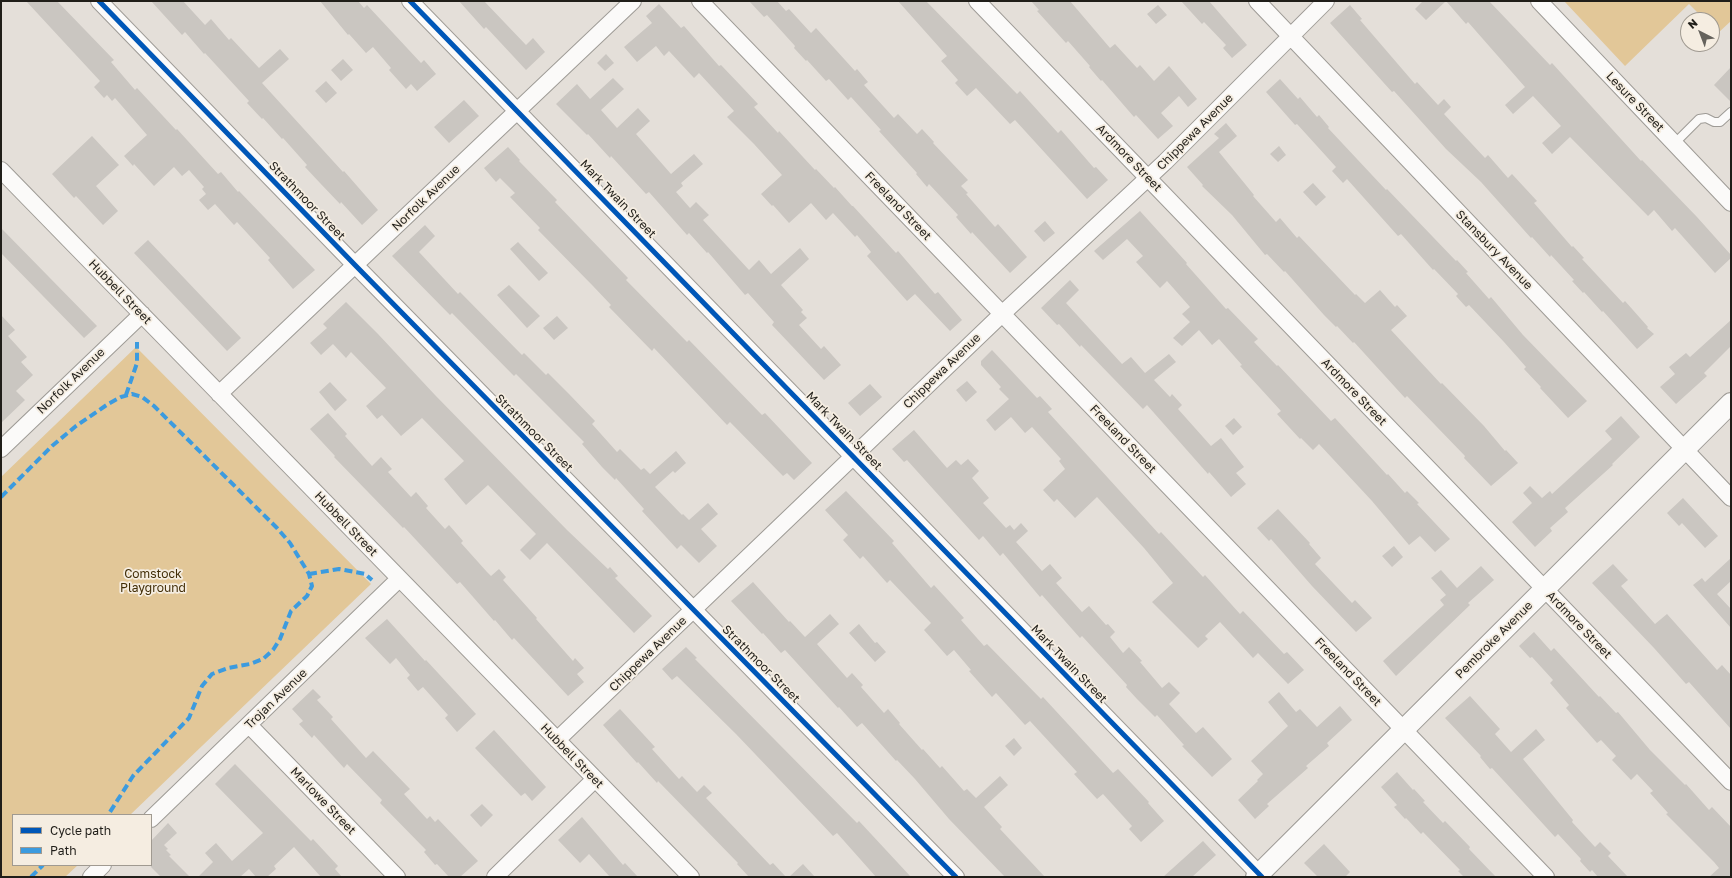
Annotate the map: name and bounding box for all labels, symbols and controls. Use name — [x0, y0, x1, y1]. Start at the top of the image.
north arrow — [1680, 12, 1720, 52]
text: N — [1685, 16, 1700, 31]
street label: Lesure Street — [1603, 69, 1667, 135]
street label: Chippewa Avenue — [1154, 91, 1236, 173]
street label: Ardmore Street — [1093, 121, 1165, 195]
street label: Mark Twain Street — [577, 157, 659, 241]
street label: Strathmoor Street — [266, 159, 348, 243]
street label: Norfolk Avenue — [389, 162, 463, 234]
street label: Freeland Street — [862, 169, 934, 243]
street label: Stansbury Avenue — [1453, 207, 1535, 293]
street label: Hubbell Street — [86, 257, 154, 327]
street label: Chippewa Avenue — [900, 330, 984, 412]
street label: Norfolk Avenue — [34, 345, 108, 417]
street label: Ardmore Street — [1318, 355, 1390, 429]
street label: Mark Twain Street — [803, 389, 885, 473]
street label: Strathmoor Street — [492, 391, 576, 475]
street label: Freeland Street — [1087, 402, 1159, 476]
street label: Hubbell Street — [312, 489, 380, 559]
park label: Comstock Playground — [120, 567, 186, 595]
street label: Ardmore Street — [1543, 588, 1615, 662]
street label: Pembroke Avenue — [1452, 598, 1536, 682]
street label: Chippewa Avenue — [606, 613, 690, 695]
street label: Strathmoor Street — [719, 622, 803, 706]
street label: Mark Twain Street — [1028, 622, 1110, 706]
street label: Freeland Street — [1312, 635, 1384, 709]
street label: Trojan Avenue — [242, 666, 310, 732]
street label: Hubbell Street — [538, 721, 606, 791]
street label: Marlowe Street — [287, 764, 359, 838]
legend — [12, 814, 152, 866]
text: Cycle path — [50, 823, 111, 838]
text: Path — [50, 843, 77, 858]

